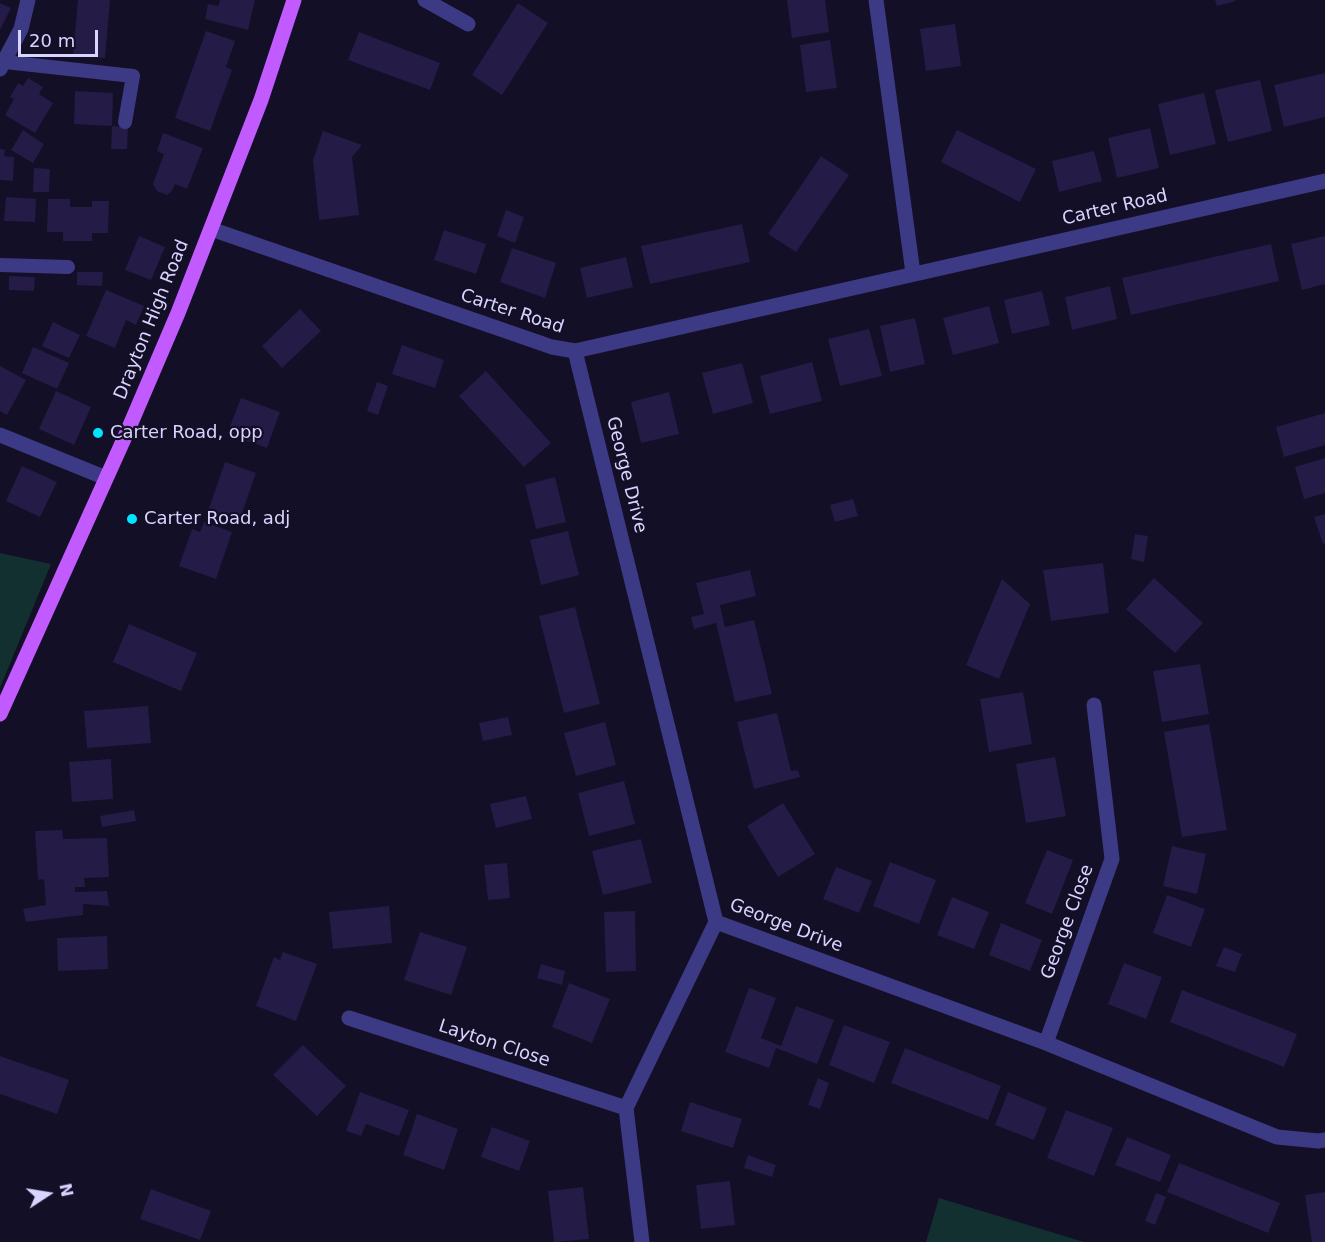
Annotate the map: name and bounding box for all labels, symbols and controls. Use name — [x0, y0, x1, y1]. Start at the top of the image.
scale bar — [21, 18, 100, 56]
text: 20 m — [29, 30, 75, 51]
street label: Carter Road — [1060, 185, 1170, 231]
street label: Drayton High Road — [110, 237, 194, 403]
street label: Carter Road — [458, 285, 566, 339]
street label: George Drive — [601, 414, 651, 536]
place label: Carter Road, opp — [110, 422, 263, 444]
marker: Carter Road, opp — [91, 426, 105, 440]
place label: Carter Road, adj — [144, 508, 290, 530]
marker: Carter Road, adj — [125, 512, 139, 526]
street label: George Close — [1037, 862, 1099, 982]
street label: George Drive — [726, 895, 846, 957]
street label: Layton Close — [436, 1016, 552, 1072]
north arrow — [18, 1164, 78, 1224]
text: N — [55, 1182, 77, 1199]

